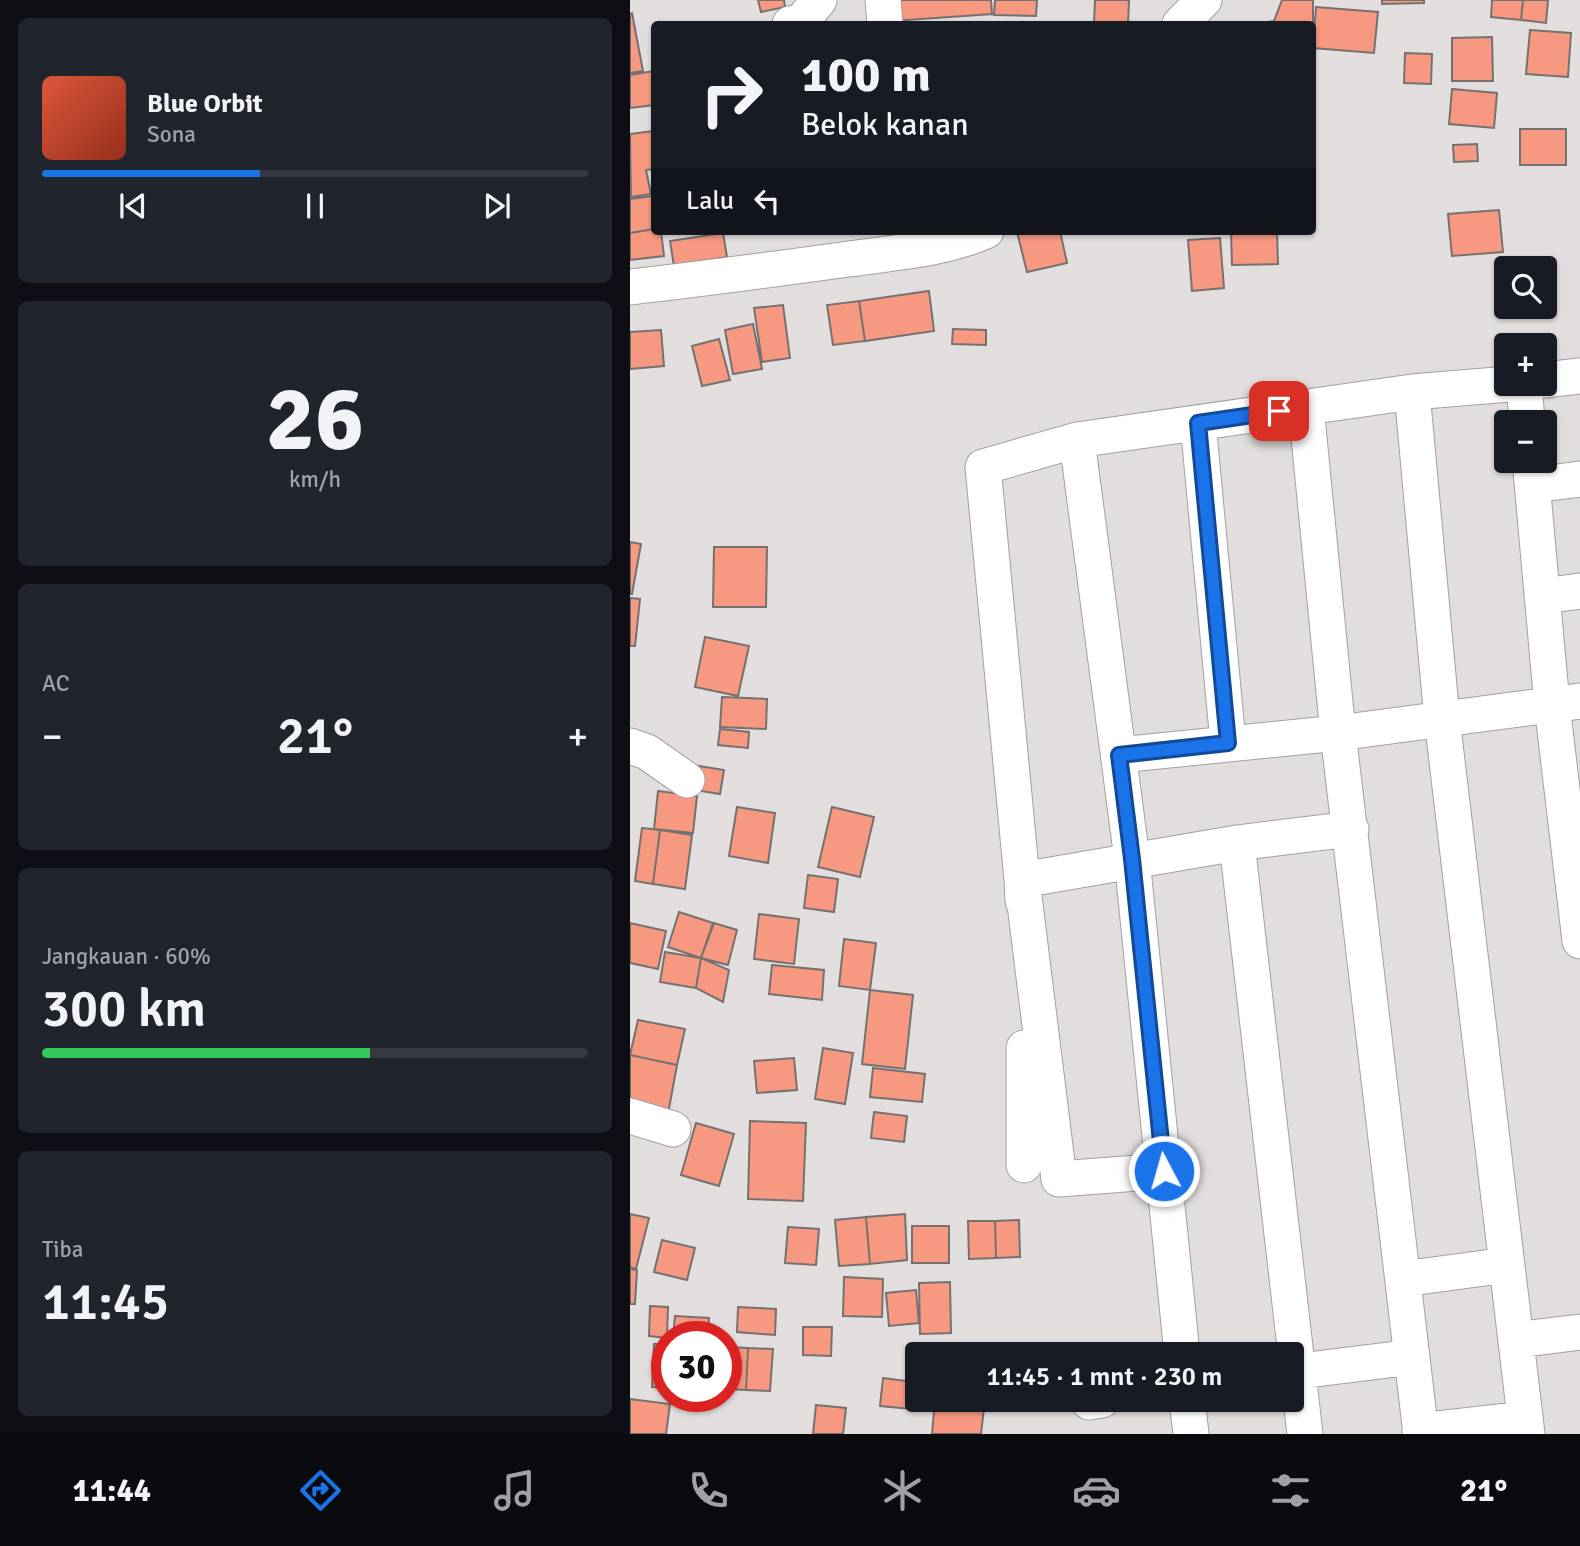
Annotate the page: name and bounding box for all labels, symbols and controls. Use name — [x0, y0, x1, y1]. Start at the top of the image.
text: 100 m — [801, 45, 931, 105]
icon: right — [686, 49, 777, 140]
text: Blue Orbit — [147, 88, 263, 120]
text: Belok kanan — [801, 105, 969, 144]
text: Sona — [147, 120, 196, 149]
icon: left — [748, 182, 786, 220]
text: Lalu — [686, 185, 734, 217]
icon: previous — [114, 187, 152, 225]
icon: pause — [296, 187, 334, 225]
icon: next — [478, 187, 516, 225]
map controls — [1494, 256, 1557, 473]
button: search — [1494, 256, 1557, 319]
button: + — [1494, 333, 1557, 396]
text: 26 — [266, 363, 364, 476]
pin — [1249, 381, 1309, 441]
icon: arrive — [1260, 392, 1298, 430]
button: − — [1494, 410, 1557, 473]
text: km/h — [289, 465, 341, 494]
text: AC — [42, 669, 70, 698]
text: 21° — [277, 704, 353, 768]
text: − — [42, 713, 63, 760]
text: + — [567, 713, 588, 760]
text: Jangkauan · 60% — [42, 942, 211, 971]
text: 300 km — [42, 977, 206, 1041]
position arrow — [1127, 1134, 1201, 1208]
text: Tiba — [42, 1235, 83, 1264]
text: 11:45 — [42, 1270, 169, 1334]
speed limit sign: 30 — [651, 1321, 742, 1412]
text: 11:45 · 1 mnt · 230 m — [987, 1361, 1222, 1393]
icon: directions — [296, 1466, 345, 1515]
icon: music — [490, 1466, 539, 1515]
icon: phone — [684, 1466, 733, 1515]
icon: climate — [878, 1466, 927, 1515]
icon: car — [1072, 1466, 1121, 1515]
icon: filters — [1266, 1466, 1315, 1515]
text: 11:44 — [73, 1471, 151, 1510]
text: 21° — [1460, 1471, 1507, 1510]

